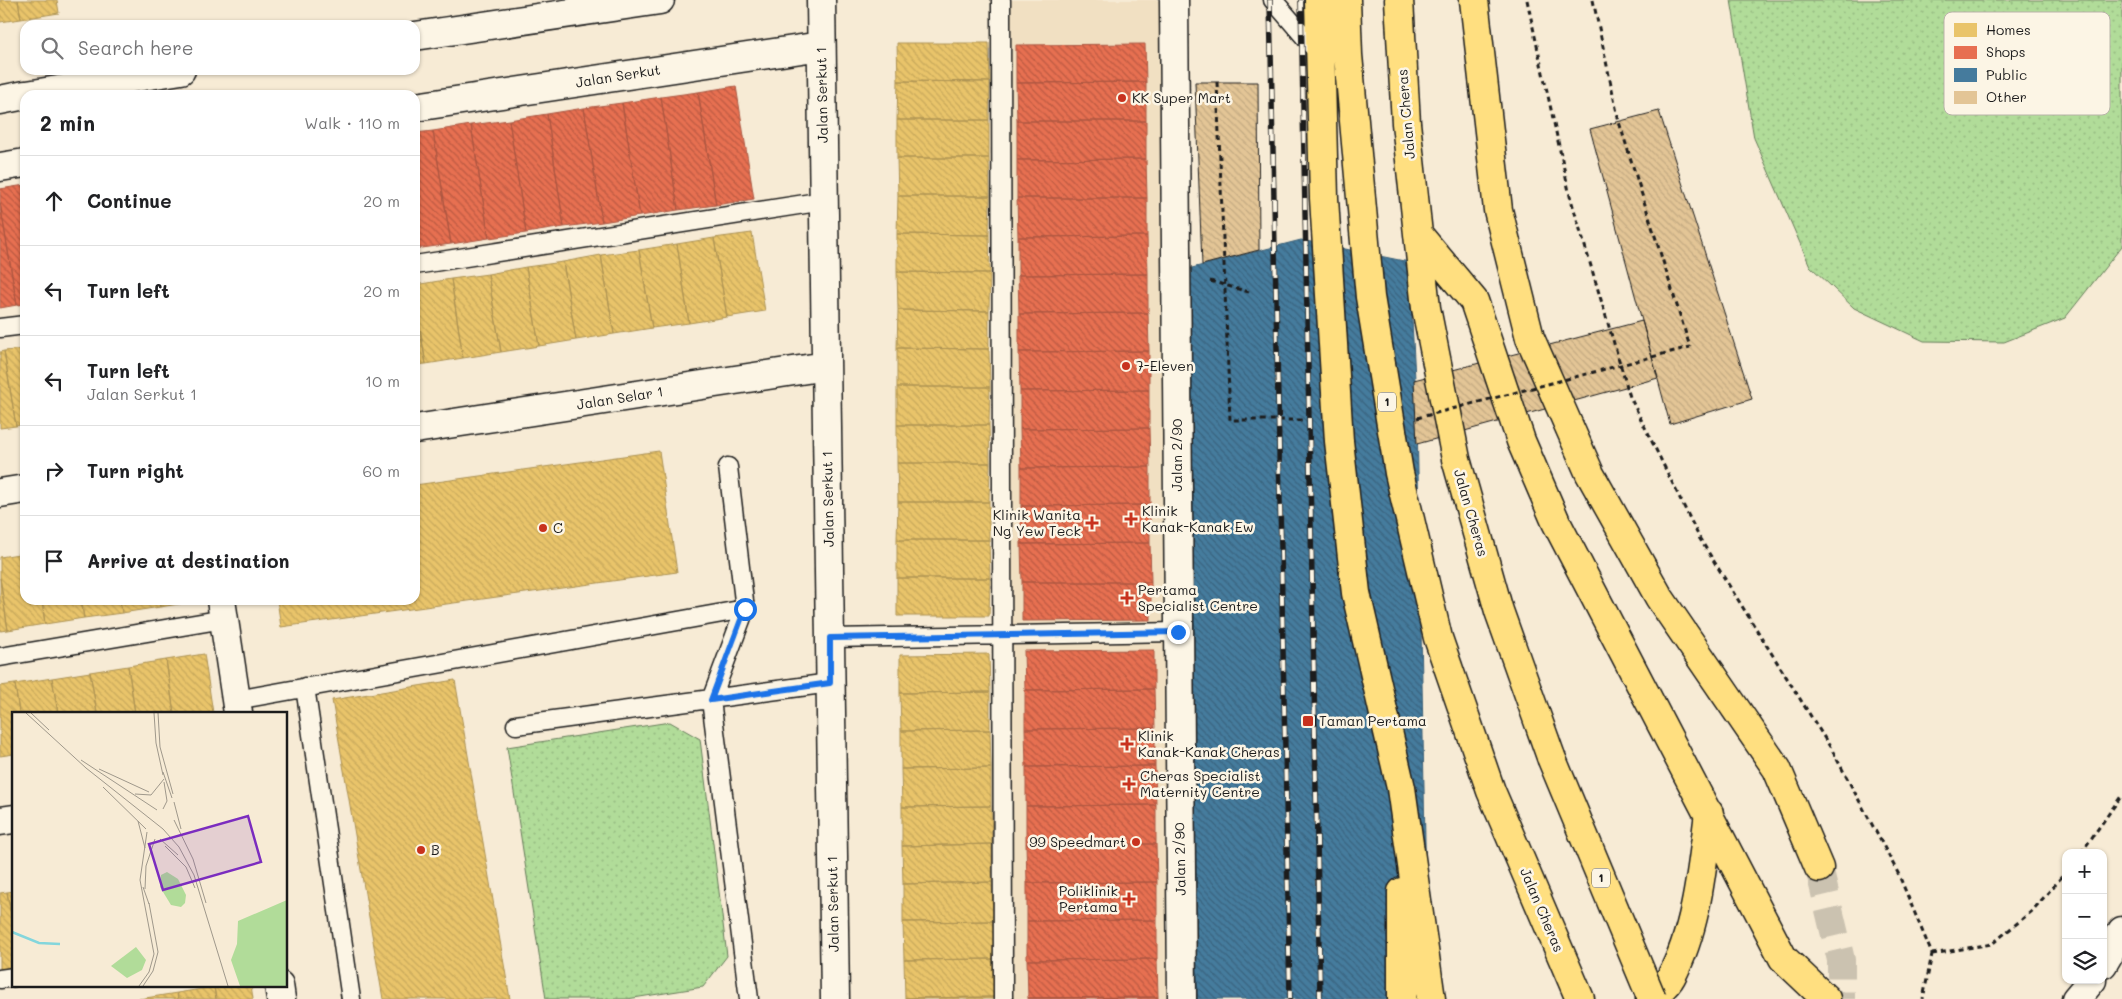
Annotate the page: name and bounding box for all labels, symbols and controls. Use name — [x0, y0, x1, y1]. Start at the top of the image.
legend — [1944, 12, 2110, 115]
search box — [20, 20, 420, 75]
text: Homes — [1986, 20, 2031, 39]
icon: search — [38, 34, 66, 62]
text: Search here — [78, 35, 194, 60]
text: Shops — [1986, 42, 2026, 61]
street label: Jalan Serkut 1 — [811, 47, 832, 143]
street label: Jalan Serkut — [574, 59, 662, 92]
text: Public — [1986, 65, 2027, 84]
street label: Jalan Cheras — [1392, 68, 1419, 160]
text: Other — [1986, 87, 2027, 106]
place label: KK Super Mart — [1132, 88, 1231, 107]
marker: KK Super Mart — [1116, 92, 1128, 104]
text: 2 min — [40, 109, 95, 136]
text: Walk · 110 m — [304, 112, 400, 133]
icon: ahead — [40, 187, 68, 215]
text: Continue — [87, 188, 172, 213]
text: 20 m — [363, 190, 400, 211]
icon: left — [40, 277, 68, 305]
text: Turn left — [87, 278, 170, 303]
text: 20 m — [363, 280, 400, 301]
place label: 7-Eleven — [1136, 356, 1194, 375]
text: Turn left — [87, 358, 170, 383]
marker: 7-Eleven — [1120, 360, 1132, 372]
icon: left — [40, 367, 68, 395]
text: 10 m — [365, 370, 400, 391]
street label: Jalan Selar 1 — [575, 381, 665, 414]
text: Jalan Serkut 1 — [87, 383, 197, 404]
road number: 1 — [1378, 392, 1396, 412]
street label: Jalan 2/90 — [1167, 418, 1186, 491]
street label: Jalan Serkut 1 — [817, 451, 838, 547]
icon: right — [40, 457, 68, 485]
text: Turn right — [87, 458, 184, 483]
text: 60 m — [363, 460, 400, 481]
street label: Jalan Cheras — [1450, 467, 1493, 559]
place label: Klinik Kanak-Kanak Ew — [1142, 501, 1254, 536]
place label: Klinik Wanita Ng Yew Teck — [993, 505, 1081, 540]
marker: Klinik Kanak-Kanak Ew — [1124, 512, 1138, 526]
marker: Klinik Wanita Ng Yew Teck — [1085, 516, 1099, 530]
place label: C — [553, 518, 563, 537]
marker: C — [537, 522, 549, 534]
icon: arrive — [40, 547, 68, 575]
text: Arrive at destination — [87, 548, 290, 573]
place label: Pertama Specialist Centre — [1138, 580, 1258, 615]
marker: Pertama Specialist Centre — [1120, 591, 1134, 605]
route start — [734, 598, 757, 621]
route end — [1167, 621, 1190, 644]
place label: Taman Pertama — [1319, 711, 1427, 730]
inset map — [12, 712, 288, 986]
marker: Taman Pertama — [1301, 714, 1315, 728]
place label: Klinik Kanak-Kanak Cheras — [1138, 726, 1280, 761]
marker: Klinik Kanak-Kanak Cheras — [1120, 737, 1134, 751]
place label: Cheras Specialist Maternity Centre — [1140, 766, 1261, 801]
marker: Cheras Specialist Maternity Centre — [1122, 777, 1136, 791]
street label: Jalan 2/90 — [1169, 822, 1190, 896]
place label: 99 Speedmart — [1029, 832, 1126, 851]
marker: 99 Speedmart — [1130, 836, 1142, 848]
place label: B — [431, 840, 440, 859]
marker: B — [415, 844, 427, 856]
map controls — [2062, 849, 2107, 984]
button: + — [2062, 849, 2107, 894]
street label: Jalan Serkut 1 — [822, 856, 843, 952]
street label: Jalan Cheras — [1516, 865, 1569, 955]
road number: 1 — [1592, 868, 1610, 888]
place label: Poliklinik Pertama — [1059, 881, 1118, 916]
marker: Poliklinik Pertama — [1122, 892, 1136, 906]
button: − — [2062, 894, 2107, 939]
button: layers — [2062, 939, 2107, 984]

